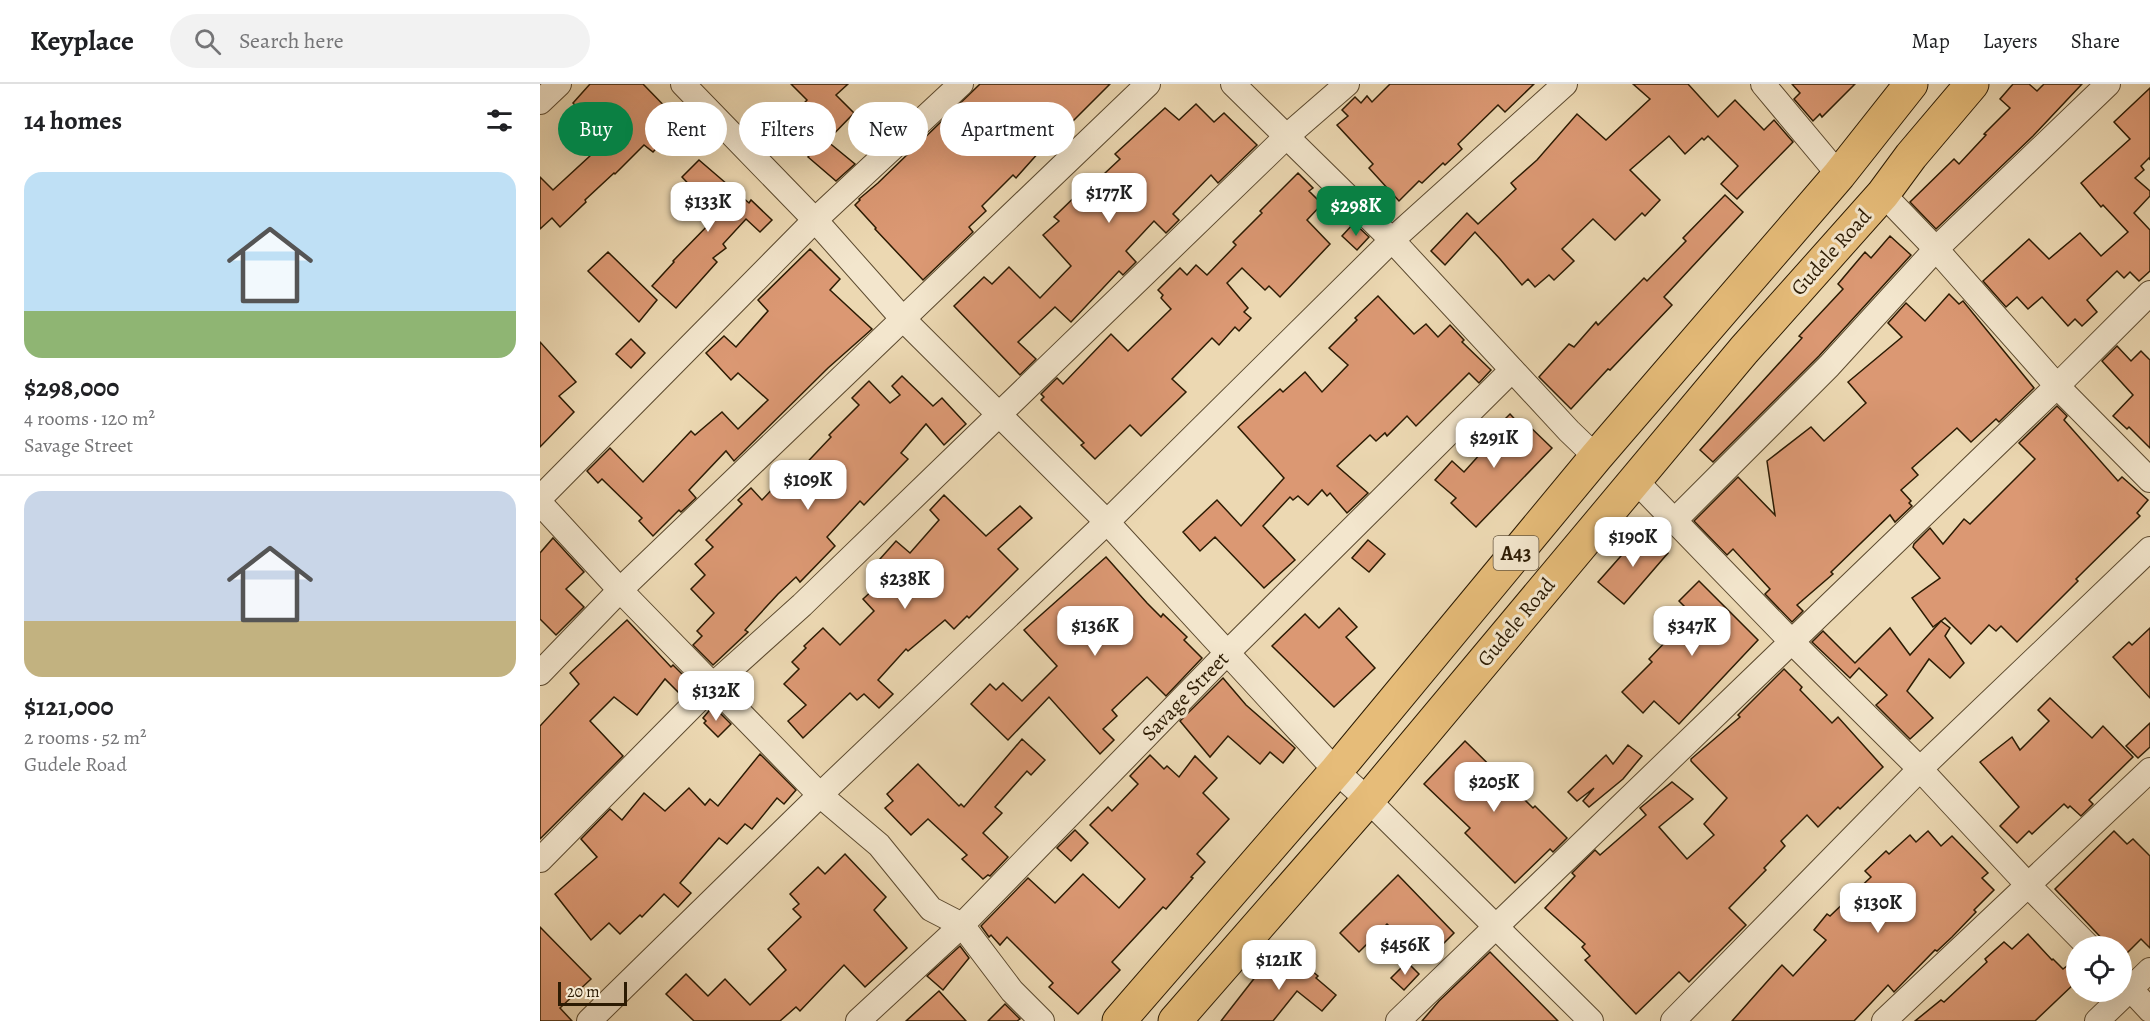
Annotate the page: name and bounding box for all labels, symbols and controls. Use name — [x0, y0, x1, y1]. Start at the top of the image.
search box — [170, 14, 590, 68]
text: Keyplace — [30, 22, 134, 60]
icon: search — [191, 25, 224, 58]
text: Search here — [239, 26, 344, 56]
text: Map — [1911, 27, 1950, 55]
text: Layers — [1983, 27, 2038, 55]
text: Share — [2071, 27, 2120, 55]
chip: Buy — [558, 102, 633, 156]
chip: Rent — [645, 102, 727, 156]
chip: Filters — [739, 102, 836, 156]
chip: New — [848, 102, 928, 156]
chip: Apartment — [940, 102, 1075, 156]
text: 14 homes — [24, 103, 122, 138]
icon: filters — [483, 104, 516, 137]
pin: $177K — [1067, 173, 1151, 224]
text: $177K — [1086, 179, 1132, 206]
pin: $133K — [666, 182, 750, 233]
pin: $298K — [1314, 186, 1398, 237]
text: $133K — [685, 188, 731, 215]
text: $298K — [1331, 192, 1381, 219]
street label: Gudele Road — [1784, 202, 1878, 302]
icon: home — [216, 211, 324, 319]
text: $298,000 — [24, 370, 119, 405]
text: 4 rooms · 120 m² — [24, 405, 155, 432]
pin: $291K — [1452, 418, 1536, 469]
text: $291K — [1470, 424, 1518, 451]
text: Savage Street — [24, 432, 133, 459]
pin: $109K — [766, 460, 850, 511]
text: $109K — [784, 466, 832, 493]
pin: $190K — [1591, 517, 1675, 568]
text: $190K — [1609, 523, 1657, 550]
icon: home — [216, 530, 324, 638]
road number: A43 — [1494, 536, 1538, 570]
pin: $238K — [863, 559, 947, 610]
text: $238K — [880, 565, 930, 592]
street label: Gudele Road — [1471, 571, 1562, 672]
pin: $136K — [1053, 606, 1137, 657]
pin: $347K — [1650, 606, 1734, 657]
text: $136K — [1071, 612, 1119, 639]
text: $347K — [1668, 612, 1717, 639]
street label: Savage Street — [1135, 645, 1235, 747]
pin: $132K — [674, 671, 758, 722]
text: $132K — [692, 677, 740, 704]
text: $121,000 — [24, 689, 114, 724]
text: 2 rooms · 52 m² — [24, 724, 147, 751]
text: Gudele Road — [24, 751, 127, 778]
pin: $205K — [1452, 762, 1536, 813]
text: $205K — [1469, 768, 1519, 795]
pin: $130K — [1836, 883, 1920, 934]
text: $130K — [1854, 889, 1902, 916]
pin: $456K — [1363, 925, 1447, 976]
text: $456K — [1380, 931, 1430, 958]
map controls — [2066, 936, 2132, 1002]
button: locate — [2066, 936, 2132, 1002]
pin: $121K — [1237, 940, 1321, 991]
text: $121K — [1256, 946, 1302, 973]
scale bar — [558, 979, 627, 1006]
text: 20 m — [567, 981, 600, 1003]

